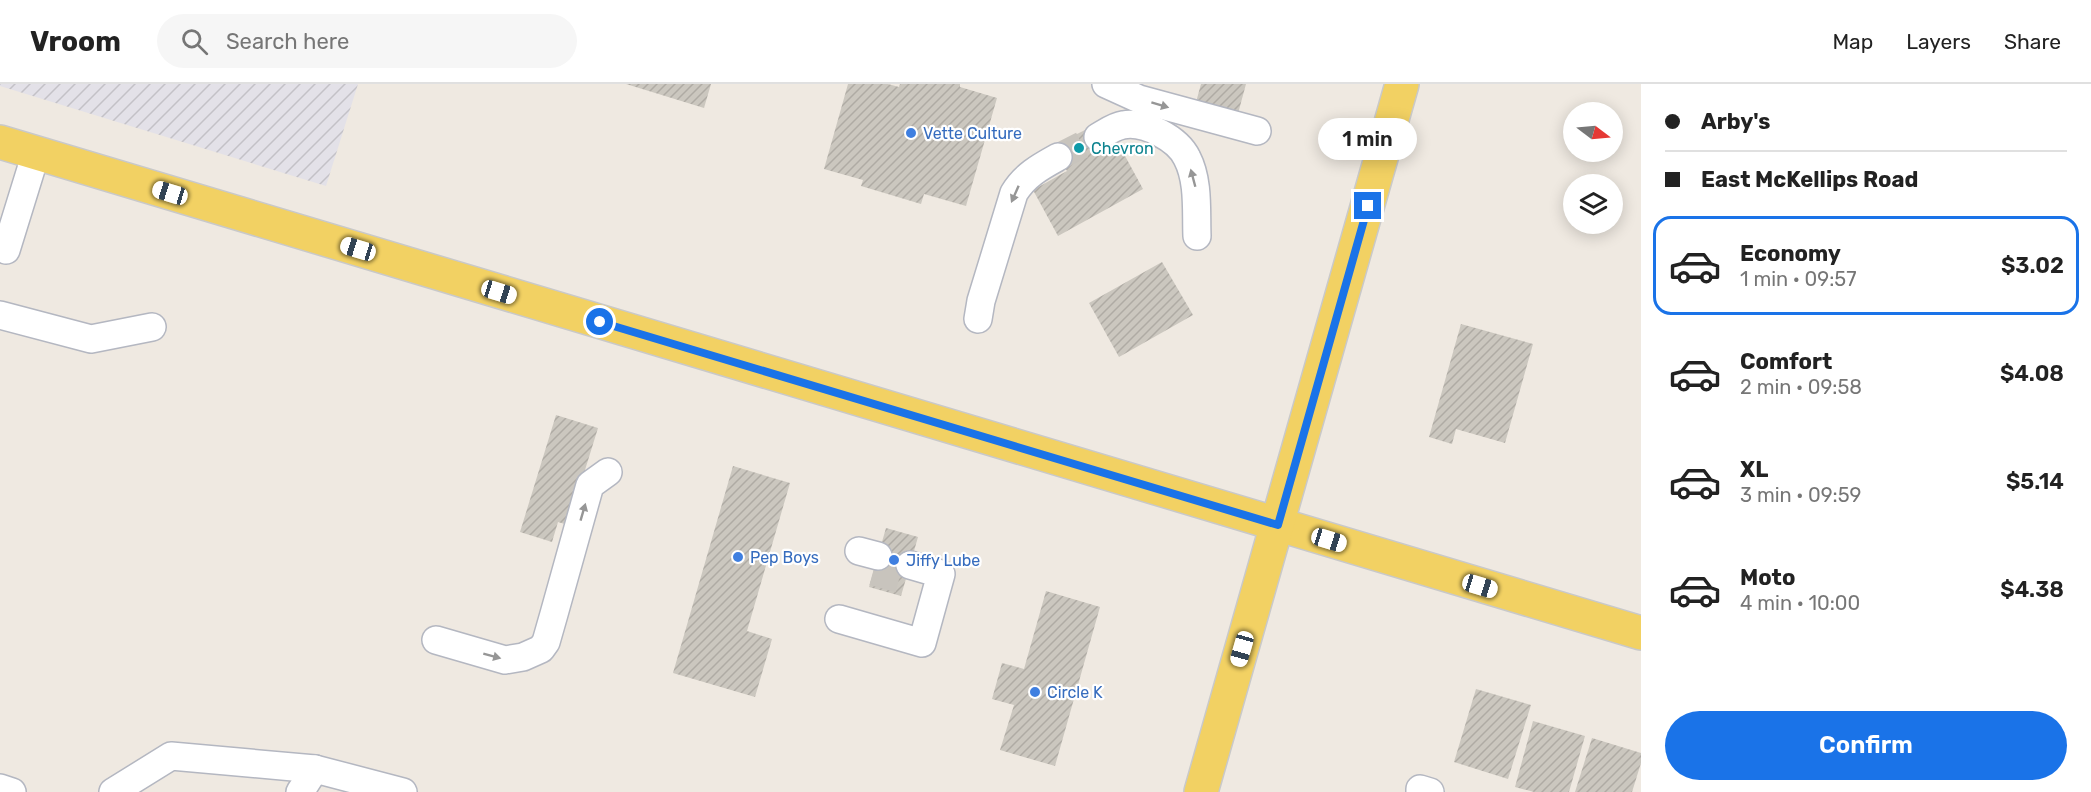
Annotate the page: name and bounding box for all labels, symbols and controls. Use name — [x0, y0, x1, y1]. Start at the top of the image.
search box — [157, 14, 577, 68]
text: Vroom — [30, 25, 121, 58]
icon: search — [178, 25, 211, 58]
text: Search here — [226, 28, 349, 55]
text: Map — [1832, 29, 1873, 54]
text: Layers — [1906, 29, 1971, 54]
text: Share — [2004, 29, 2061, 54]
one-way arrow — [1151, 101, 1169, 110]
north arrow — [1563, 102, 1623, 162]
map controls — [1563, 102, 1623, 234]
text: Arby's — [1701, 108, 1770, 135]
callout: 1 min — [1318, 119, 1418, 161]
place label: Vette Culture — [923, 124, 1022, 143]
marker: Vette Culture — [904, 126, 918, 140]
text: 1 min — [1342, 127, 1393, 151]
place label: Chevron — [1091, 139, 1154, 158]
marker: Chevron — [1072, 141, 1086, 155]
text: East McKellips Road — [1701, 166, 1918, 193]
one-way arrow — [1187, 169, 1197, 187]
button: layers — [1563, 174, 1623, 234]
car — [150, 179, 190, 207]
one-way arrow — [1010, 185, 1020, 203]
route end — [1354, 192, 1381, 219]
car — [338, 235, 378, 263]
icon: car — [1668, 239, 1722, 293]
text: Economy — [1740, 240, 1841, 267]
text: $3.02 — [2001, 252, 2064, 279]
text: 1 min · 09:57 — [1740, 267, 1856, 291]
car — [479, 278, 519, 306]
route start — [586, 308, 613, 335]
icon: car — [1668, 347, 1722, 401]
text: Comfort — [1740, 348, 1832, 375]
text: $4.08 — [2000, 360, 2064, 387]
text: 2 min · 09:58 — [1740, 375, 1862, 399]
icon: car — [1668, 455, 1722, 509]
text: XL — [1740, 456, 1768, 483]
text: $5.14 — [2006, 468, 2064, 495]
text: 3 min · 09:59 — [1740, 483, 1861, 507]
one-way arrow — [579, 503, 588, 521]
car — [1309, 526, 1349, 554]
place label: Pep Boys — [750, 548, 819, 567]
marker: Pep Boys — [731, 550, 745, 564]
place label: Jiffy Lube — [906, 551, 980, 570]
marker: Jiffy Lube — [887, 553, 901, 567]
icon: car — [1668, 563, 1722, 617]
text: Moto — [1740, 564, 1795, 591]
car — [1460, 572, 1500, 600]
text: $4.38 — [2000, 576, 2064, 603]
text: 4 min · 10:00 — [1740, 591, 1860, 615]
car — [1228, 629, 1256, 669]
one-way arrow — [483, 652, 501, 661]
place label: Circle K — [1047, 683, 1103, 702]
marker: Circle K — [1028, 685, 1042, 699]
button: Confirm — [1665, 711, 2067, 780]

